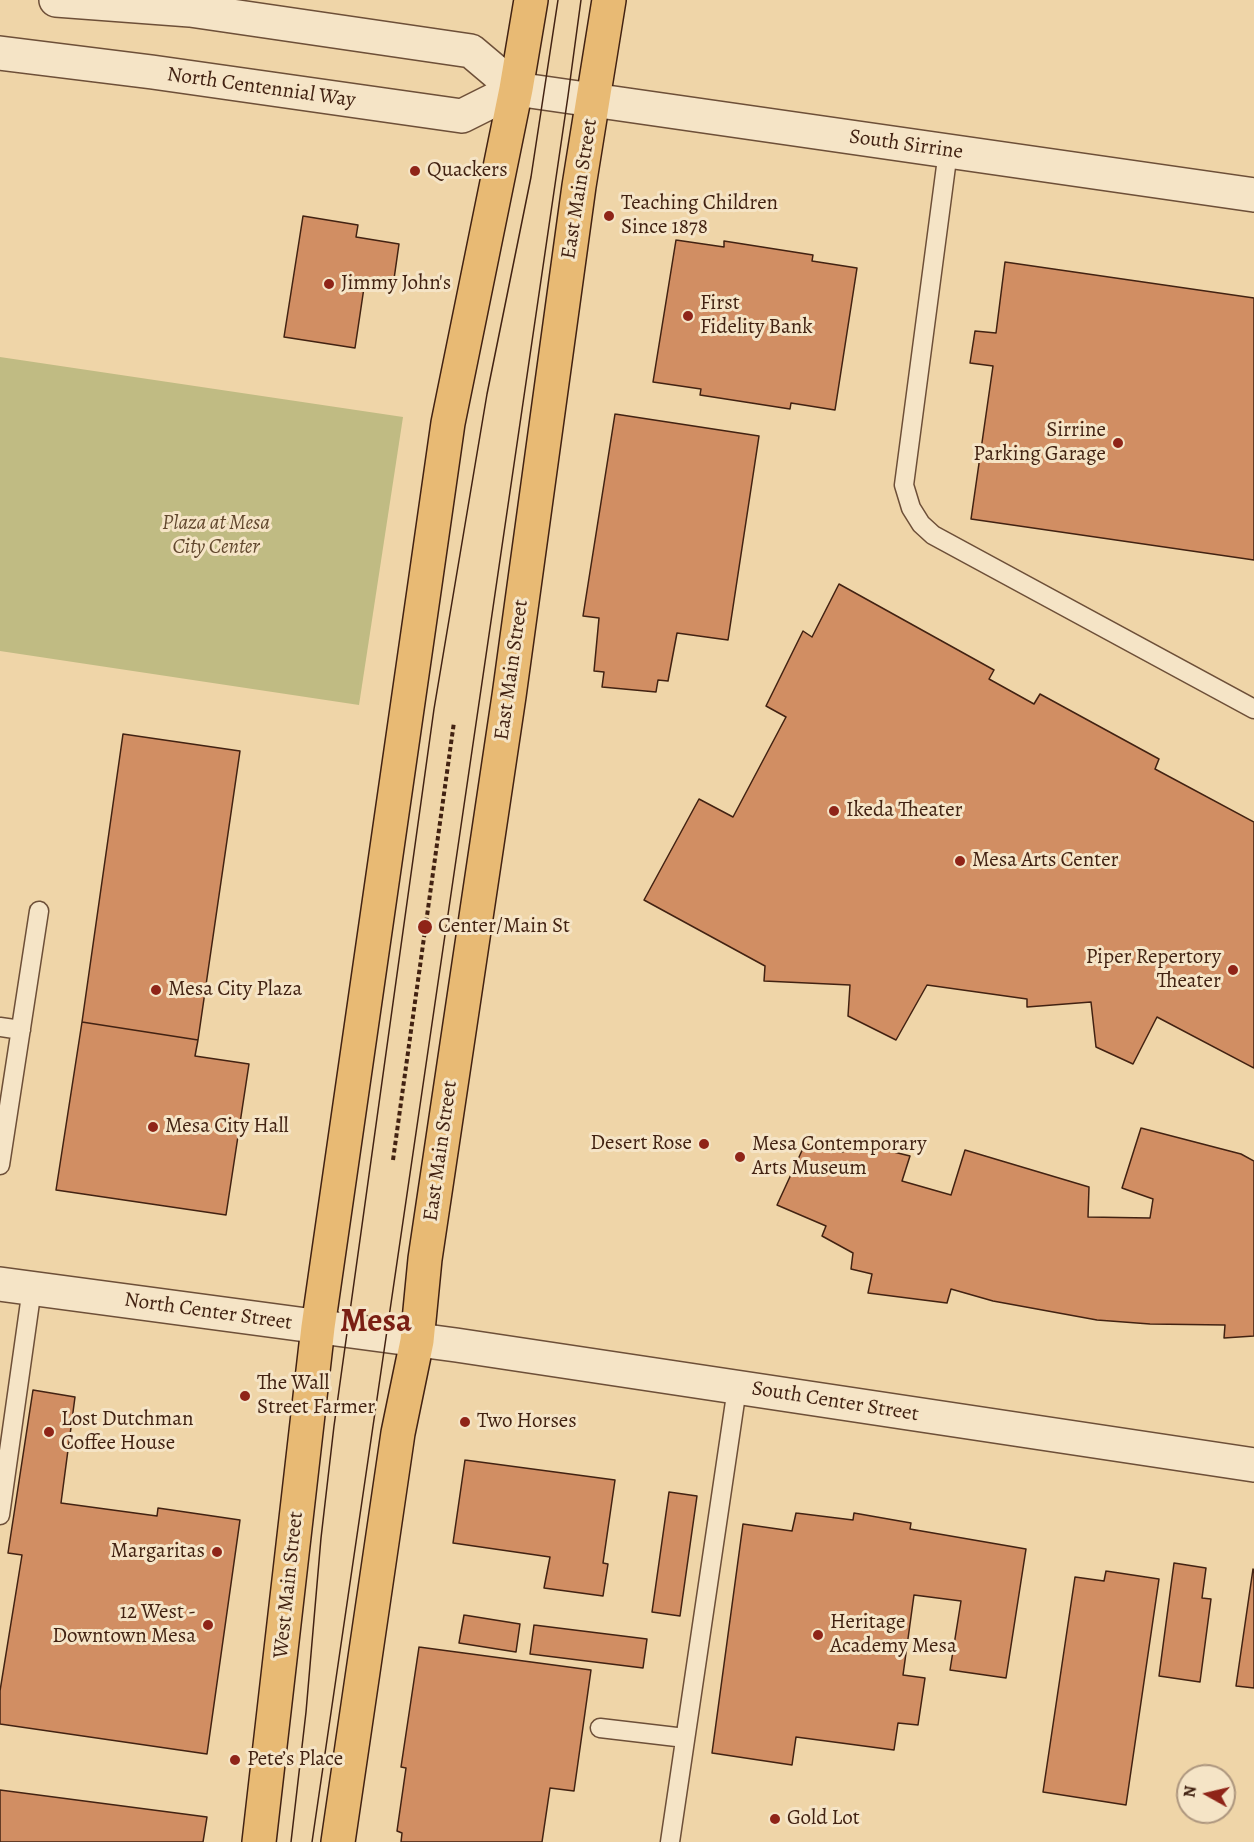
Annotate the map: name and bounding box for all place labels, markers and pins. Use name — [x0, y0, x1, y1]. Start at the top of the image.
place label: Quackers — [427, 158, 508, 184]
marker: Quackers — [408, 164, 422, 178]
place label: Teaching Children Since 1878 — [621, 191, 778, 241]
marker: Teaching Children Since 1878 — [602, 209, 616, 223]
place label: Jimmy John's — [341, 271, 451, 297]
marker: Jimmy John's — [322, 277, 336, 291]
place label: First Fidelity Bank — [700, 291, 813, 341]
marker: First Fidelity Bank — [681, 309, 695, 323]
place label: Sirrine Parking Garage — [973, 418, 1106, 468]
marker: Sirrine Parking Garage — [1111, 436, 1125, 450]
place label: Ikeda Theater — [846, 798, 963, 824]
marker: Ikeda Theater — [827, 804, 841, 818]
place label: Mesa Arts Center — [972, 848, 1119, 874]
marker: Mesa Arts Center — [953, 854, 967, 868]
place label: Center/Main St — [438, 914, 570, 940]
marker: Center/Main St — [416, 918, 434, 936]
place label: Piper Repertory Theater — [1086, 945, 1221, 995]
marker: Piper Repertory Theater — [1226, 963, 1240, 977]
place label: Mesa City Plaza — [168, 977, 302, 1003]
marker: Mesa City Plaza — [149, 983, 163, 997]
place label: Mesa City Hall — [165, 1114, 289, 1140]
marker: Mesa City Hall — [146, 1120, 160, 1134]
place label: Desert Rose — [590, 1131, 692, 1157]
place label: Mesa Contemporary Arts Museum — [752, 1132, 927, 1182]
marker: Desert Rose — [697, 1137, 711, 1151]
marker: Mesa Contemporary Arts Museum — [733, 1150, 747, 1164]
place label: The Wall Street Farmer — [257, 1371, 375, 1421]
marker: The Wall Street Farmer — [238, 1389, 252, 1403]
place label: Lost Dutchman Coffee House — [61, 1407, 194, 1457]
place label: Two Horses — [477, 1409, 577, 1435]
marker: Two Horses — [458, 1415, 472, 1429]
marker: Lost Dutchman Coffee House — [42, 1425, 56, 1439]
place label: Margaritas — [110, 1539, 205, 1565]
marker: Margaritas — [210, 1545, 224, 1559]
place label: 12 West - Downtown Mesa — [52, 1600, 196, 1650]
place label: Heritage Academy Mesa — [830, 1610, 957, 1660]
marker: 12 West - Downtown Mesa — [201, 1618, 215, 1632]
marker: Heritage Academy Mesa — [811, 1628, 825, 1642]
place label: Pete’s Place — [247, 1747, 343, 1773]
marker: Pete’s Place — [228, 1753, 242, 1767]
place label: Gold Lot — [787, 1806, 860, 1832]
marker: Gold Lot — [768, 1812, 782, 1826]

